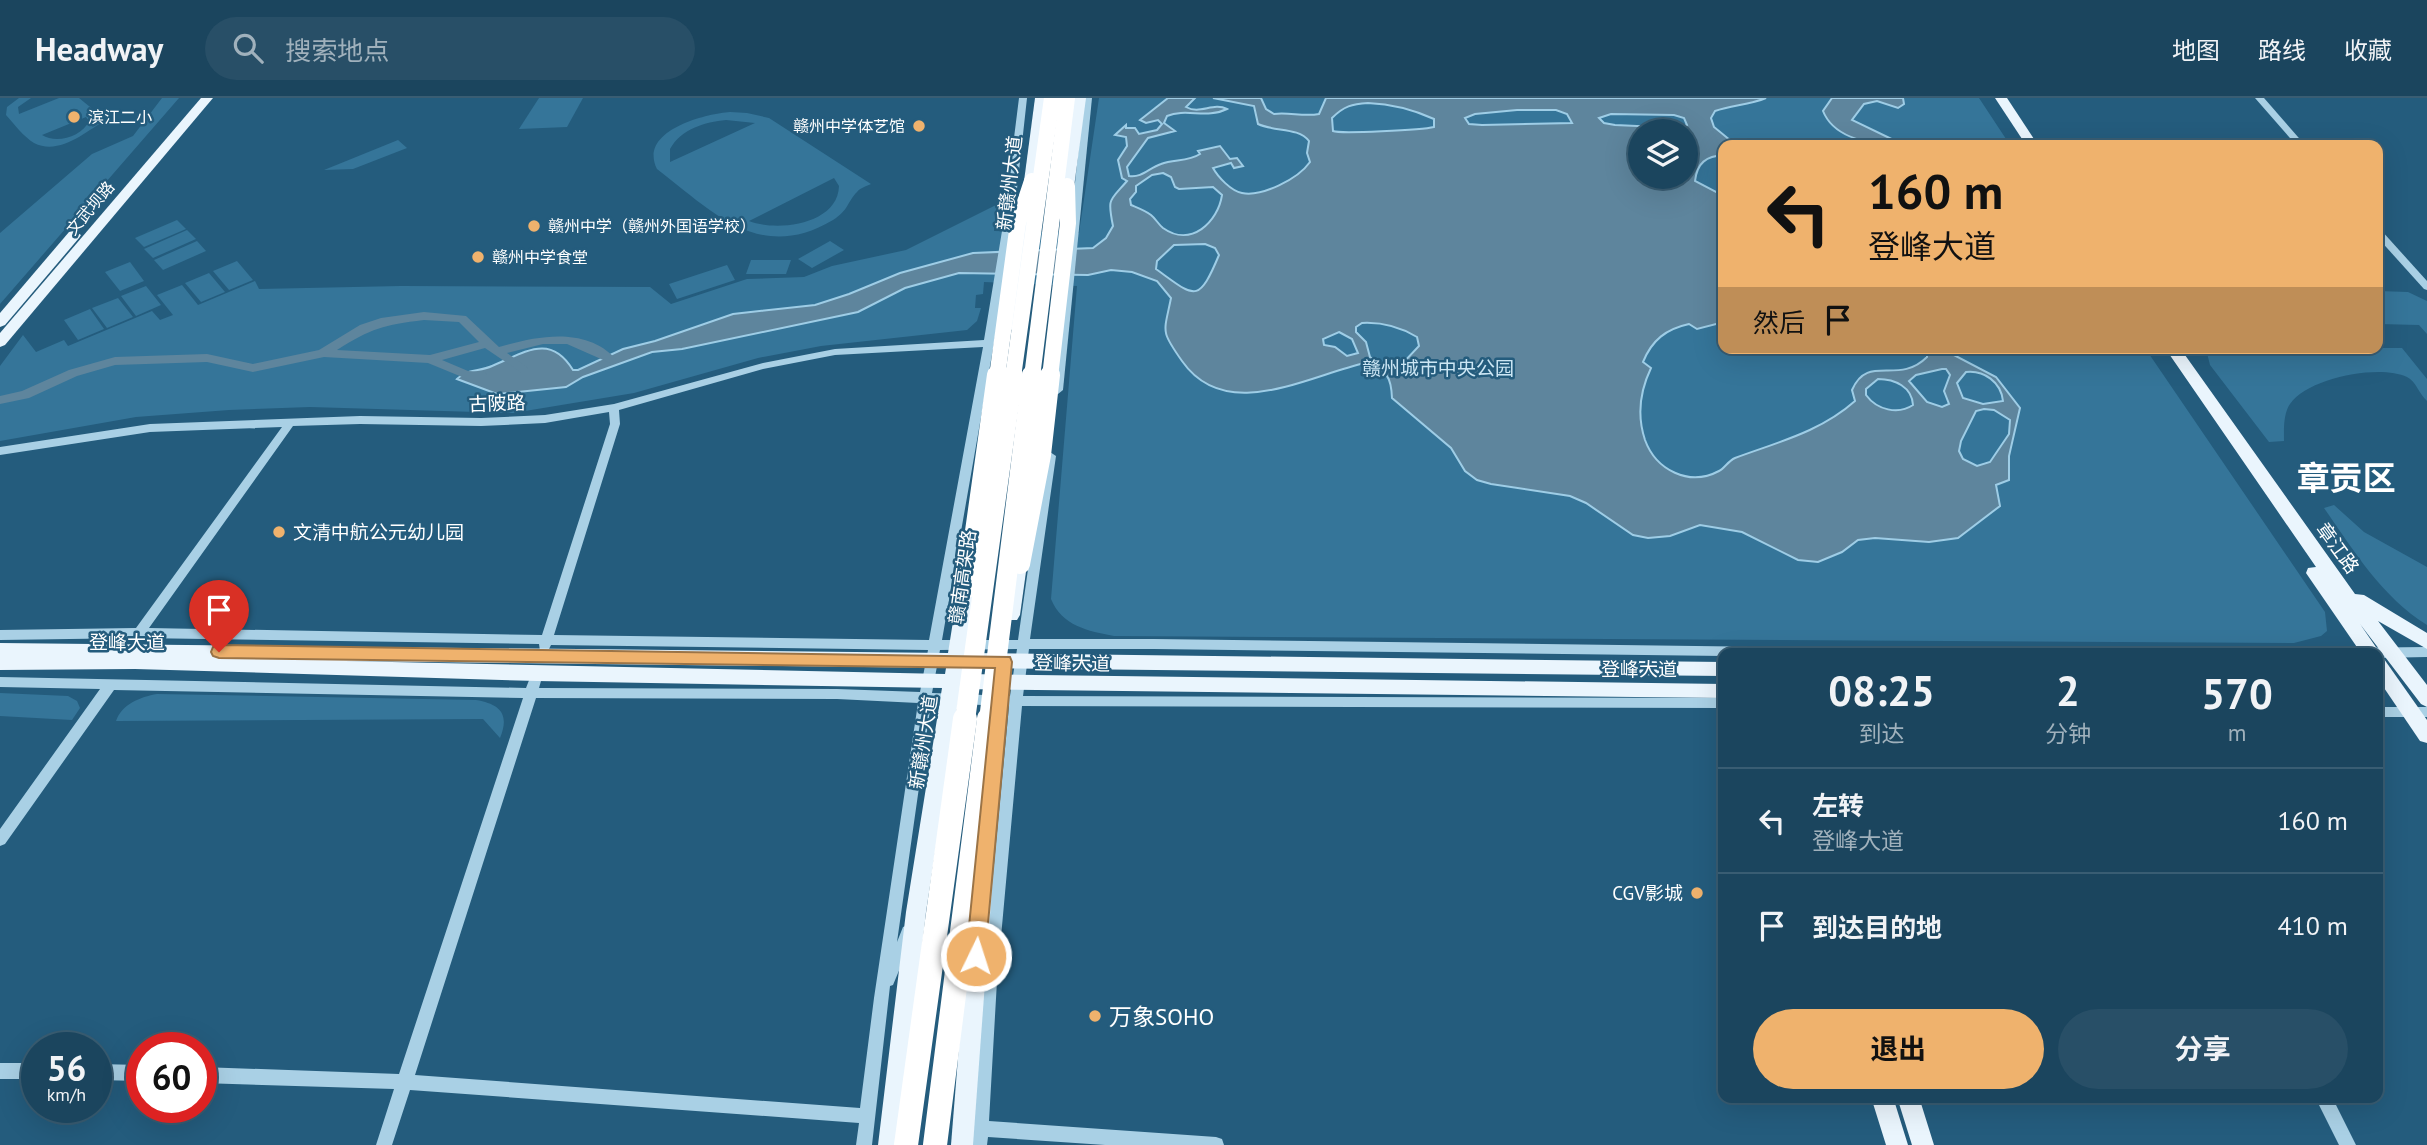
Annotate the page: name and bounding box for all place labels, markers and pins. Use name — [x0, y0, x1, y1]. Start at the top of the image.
place label: 滨江二小 — [88, 107, 152, 127]
marker: 滨江二小 — [66, 109, 82, 125]
place label: 赣州中学体艺馆 — [793, 116, 905, 136]
marker: 赣州中学体艺馆 — [911, 118, 927, 134]
place label: 赣州中学（赣州外国语学校） — [548, 216, 756, 236]
marker: 赣州中学（赣州外国语学校） — [526, 218, 542, 234]
place label: 赣州中学食堂 — [492, 247, 588, 267]
marker: 赣州中学食堂 — [470, 249, 486, 265]
place label: 文清中航公元幼儿园 — [293, 520, 464, 544]
marker: 文清中航公元幼儿园 — [271, 524, 287, 540]
pin — [189, 580, 249, 652]
place label: CGV影城 — [1612, 881, 1683, 905]
marker: CGV影城 — [1689, 885, 1705, 901]
place label: 万象SOHO — [1109, 1002, 1214, 1031]
marker: 万象SOHO — [1087, 1008, 1103, 1024]

